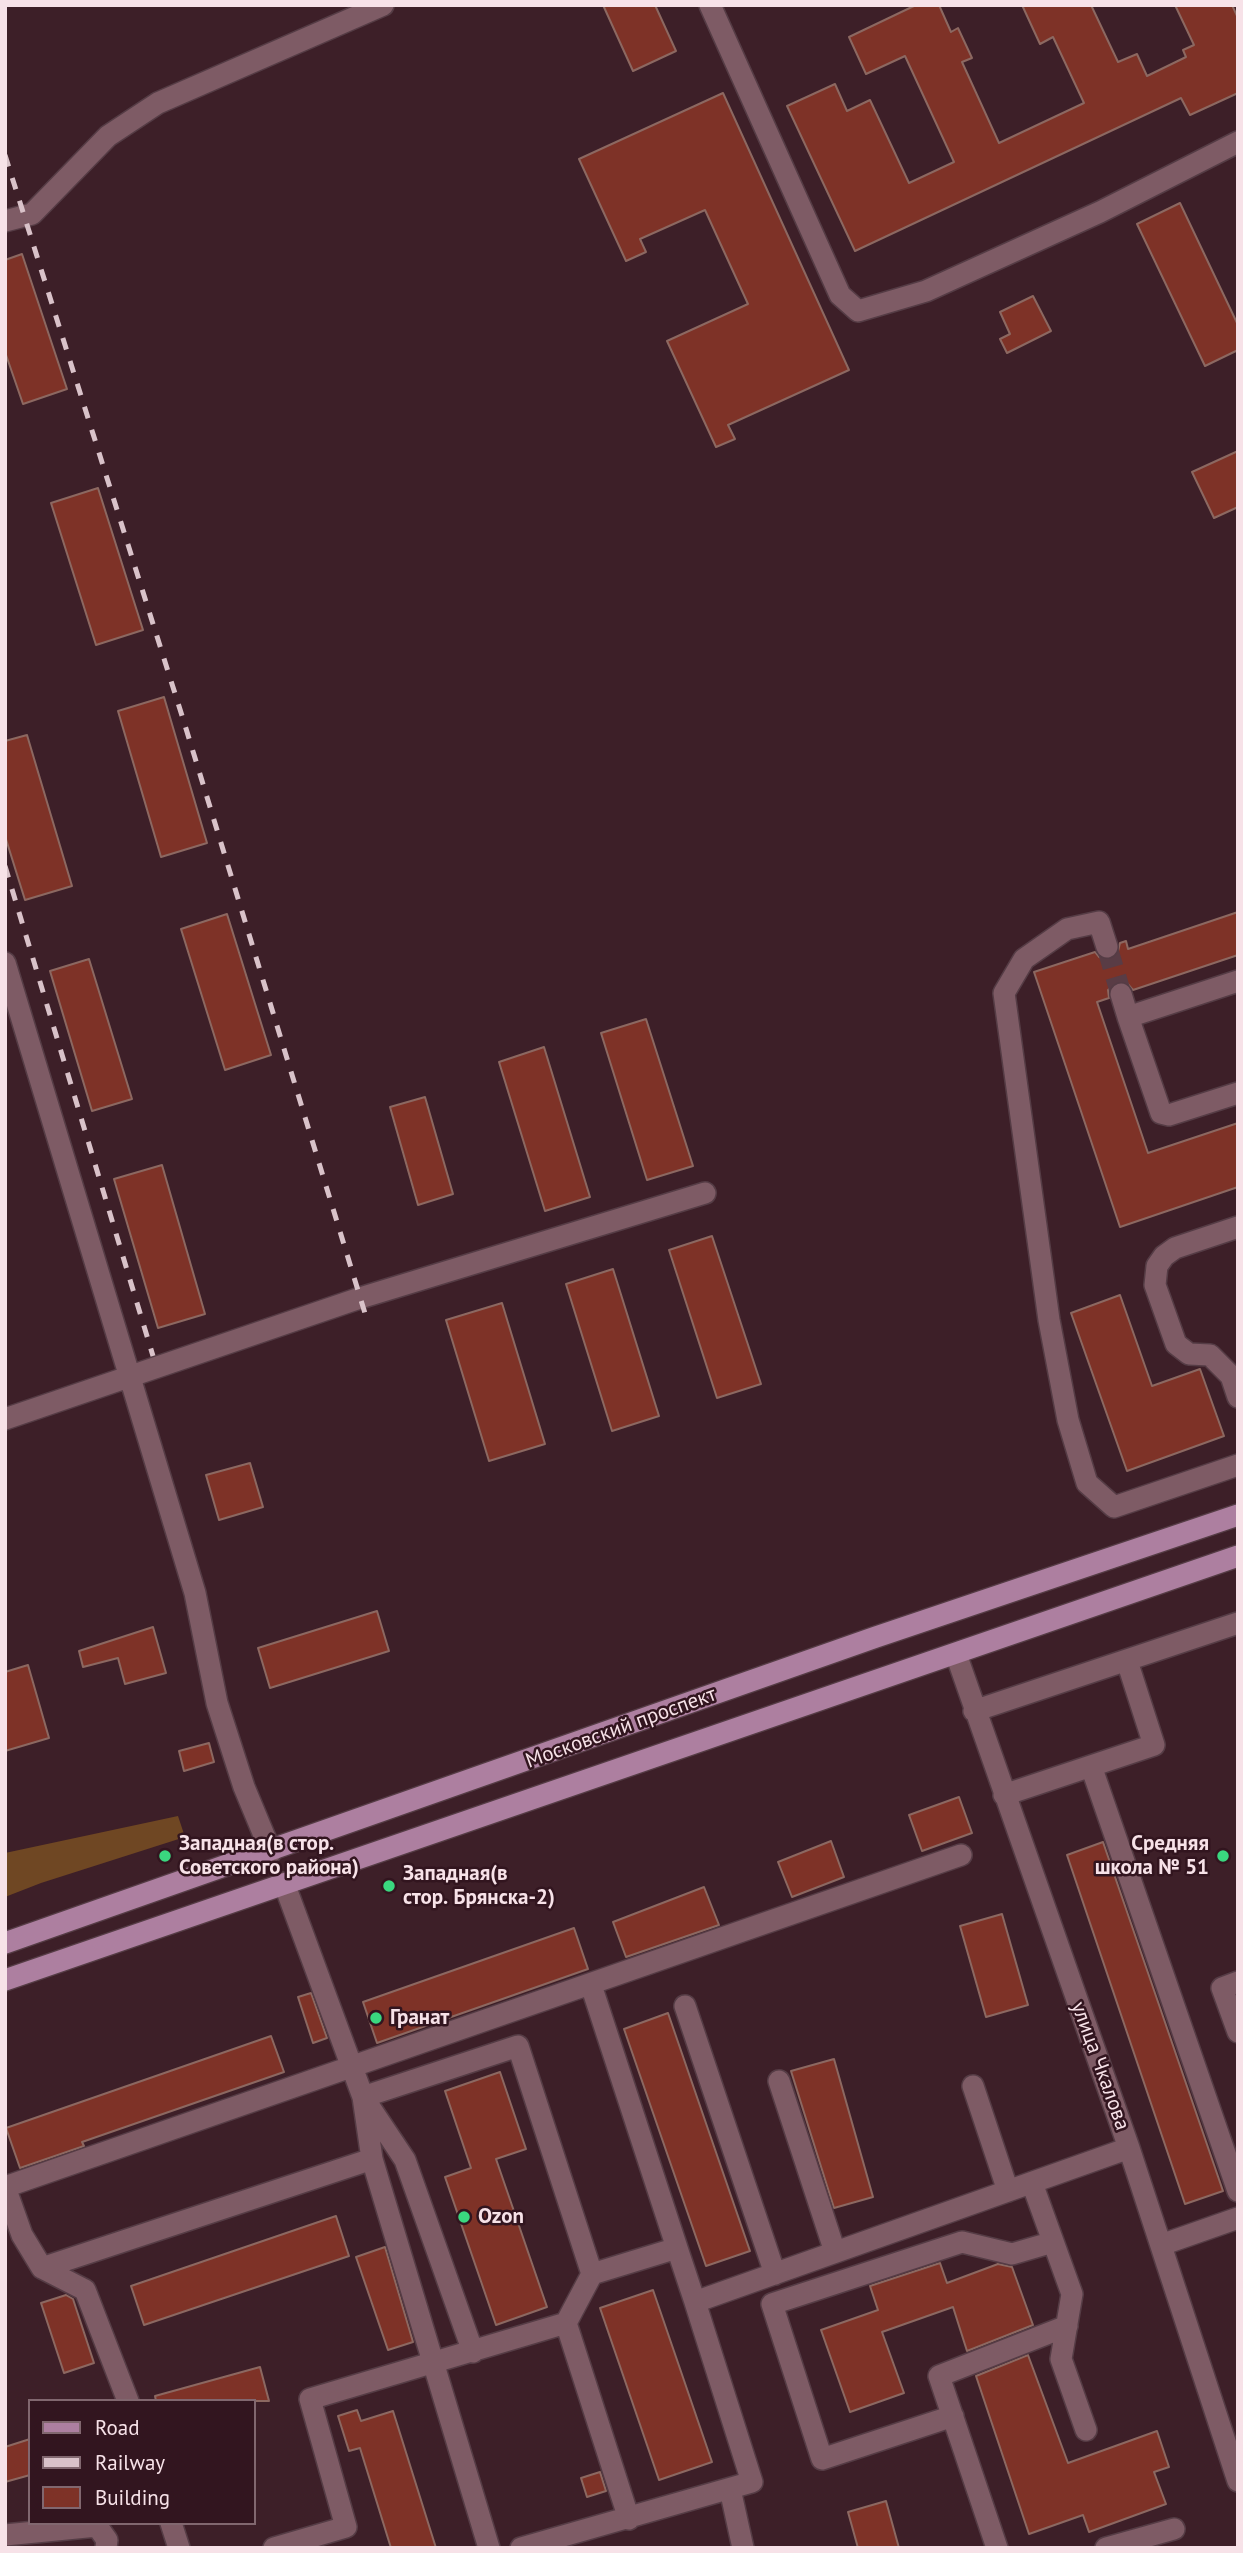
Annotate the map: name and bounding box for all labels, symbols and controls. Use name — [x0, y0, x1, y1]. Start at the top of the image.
street label: Московский проспект — [522, 1682, 720, 1774]
place label: Западная(в стор. Советского района) — [179, 1831, 359, 1881]
place label: Средняя школа № 51 — [1095, 1831, 1209, 1881]
marker: Западная(в стор. Советского района) — [157, 1848, 173, 1864]
marker: Средняя школа № 51 — [1215, 1848, 1231, 1864]
place label: Западная(в стор. Брянска-2) — [403, 1861, 555, 1911]
marker: Западная(в стор. Брянска-2) — [381, 1878, 397, 1894]
street label: улица Чкалова — [1065, 1998, 1135, 2134]
place label: Гранат — [390, 2005, 449, 2031]
marker: Гранат — [368, 2010, 384, 2026]
place label: Ozon — [478, 2204, 524, 2230]
marker: Ozon — [456, 2209, 472, 2225]
legend — [28, 2399, 256, 2525]
text: Road — [95, 2414, 139, 2441]
text: Railway — [95, 2449, 165, 2476]
text: Building — [95, 2484, 170, 2511]

